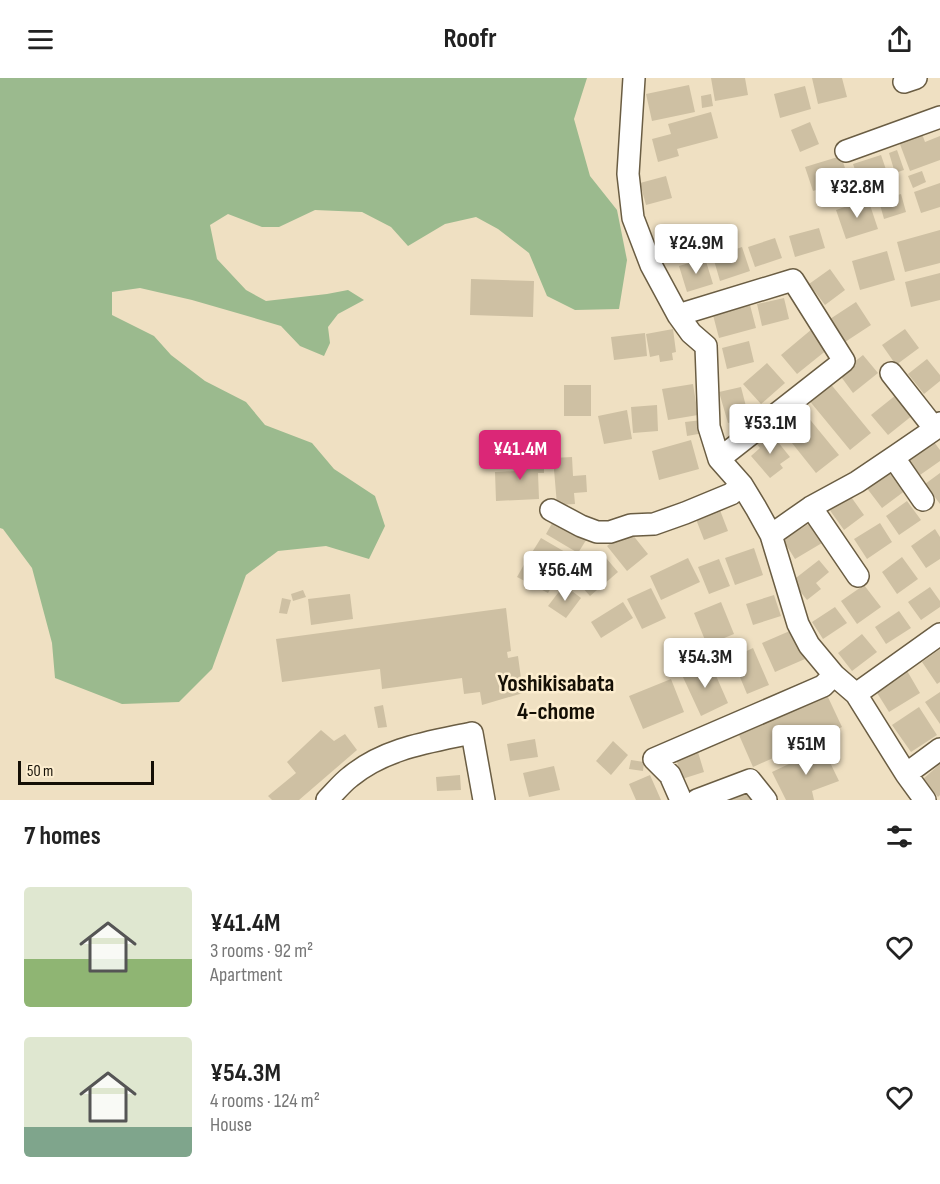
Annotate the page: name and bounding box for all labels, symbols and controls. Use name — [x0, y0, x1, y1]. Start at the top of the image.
icon: menu — [24, 23, 57, 56]
text: Roofr — [443, 23, 497, 55]
icon: share — [883, 23, 916, 56]
pin: ¥32.8M — [808, 168, 906, 219]
text: ¥32.8M — [830, 175, 884, 199]
pin: ¥24.9M — [647, 224, 745, 275]
text: ¥24.9M — [669, 231, 723, 255]
pin: ¥53.1M — [721, 404, 819, 455]
text: ¥53.1M — [743, 411, 797, 435]
pin: ¥41.4M — [471, 430, 569, 481]
text: ¥41.4M — [493, 437, 547, 461]
pin: ¥56.4M — [516, 551, 614, 602]
text: ¥56.4M — [538, 558, 592, 582]
pin: ¥54.3M — [656, 638, 754, 689]
text: ¥54.3M — [678, 645, 732, 669]
district label: Yoshikisabata 4-chome — [498, 669, 614, 726]
pin: ¥51M — [770, 725, 842, 776]
text: ¥51M — [786, 732, 826, 756]
scale bar — [18, 758, 154, 786]
text: 50 m — [27, 762, 53, 781]
icon: filters — [883, 820, 916, 853]
text: 7 homes — [24, 821, 101, 852]
text: ¥41.4M — [210, 908, 280, 939]
icon: home — [72, 911, 144, 983]
icon: heart — [883, 931, 916, 964]
text: 3 rooms · 92 m² — [210, 939, 313, 963]
text: Apartment — [210, 963, 283, 987]
text: ¥54.3M — [210, 1058, 281, 1089]
icon: home — [72, 1061, 144, 1133]
icon: heart — [883, 1081, 916, 1114]
text: 4 rooms · 124 m² — [210, 1089, 320, 1113]
text: House — [210, 1113, 252, 1137]

